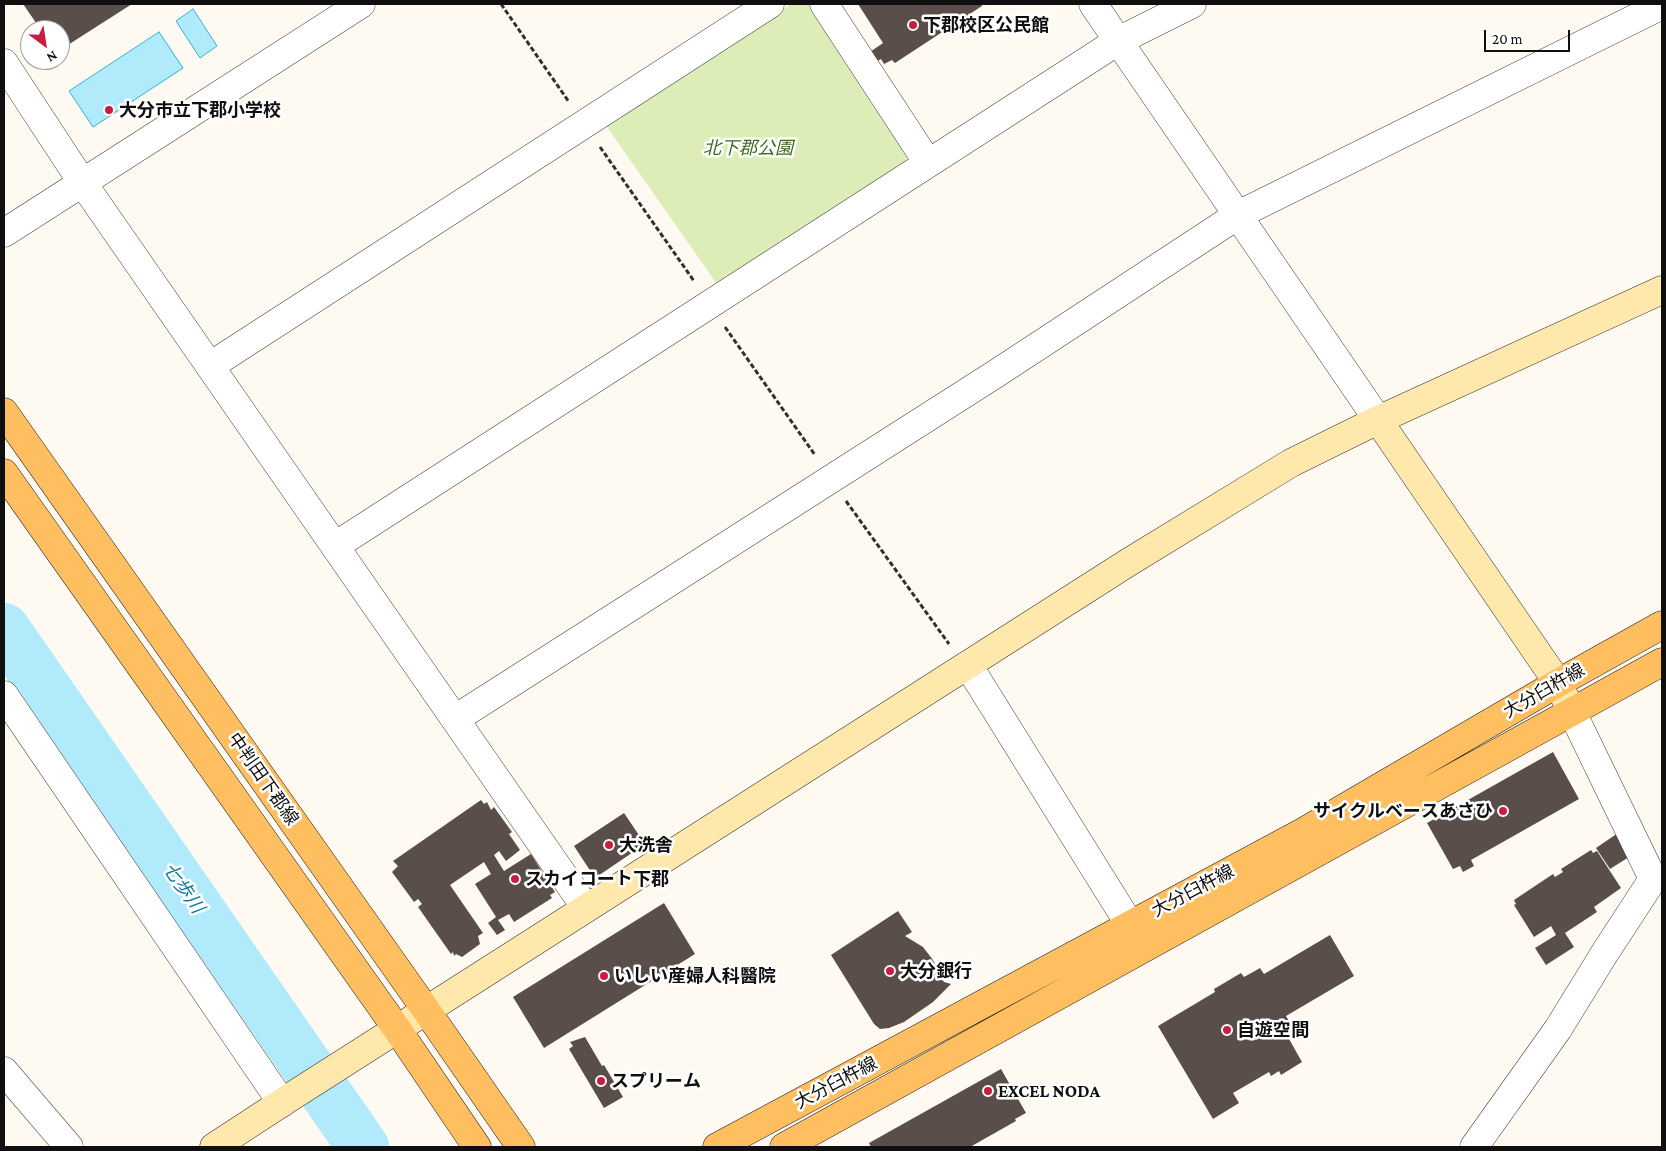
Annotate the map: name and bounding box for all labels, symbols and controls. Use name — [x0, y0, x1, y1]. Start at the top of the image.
place label: 下郡校区公民館 — [923, 14, 1049, 36]
marker: 下郡校区公民館 — [907, 19, 919, 31]
north arrow — [20, 20, 70, 70]
scale bar — [1486, 20, 1572, 52]
text: 20 m — [1492, 31, 1523, 47]
text: N — [44, 48, 60, 66]
place label: 大分市立下郡小学校 — [119, 99, 281, 121]
marker: 大分市立下郡小学校 — [103, 104, 115, 116]
park label: 北下郡公園 — [703, 137, 793, 159]
street label: 大分臼杵線 — [1500, 659, 1588, 723]
street label: 中判田下郡線 — [223, 729, 303, 829]
place label: サイクルベースあさひ — [1313, 800, 1493, 822]
marker: サイクルベースあさひ — [1497, 805, 1509, 817]
place label: 大洗舎 — [619, 834, 673, 856]
marker: 大洗舎 — [603, 839, 615, 851]
water label: 七歩川 — [157, 858, 209, 918]
street label: 大分臼杵線 — [1148, 860, 1238, 922]
place label: スカイコート下郡 — [525, 868, 669, 890]
marker: スカイコート下郡 — [509, 873, 521, 885]
place label: 大分銀行 — [900, 960, 972, 982]
place label: いしい産婦人科醫院 — [614, 965, 776, 987]
marker: 大分銀行 — [884, 965, 896, 977]
marker: いしい産婦人科醫院 — [598, 970, 610, 982]
place label: 自遊空間 — [1237, 1019, 1309, 1041]
marker: 自遊空間 — [1221, 1024, 1233, 1036]
street label: 大分臼杵線 — [791, 1052, 881, 1114]
place label: スプリーム — [611, 1070, 701, 1092]
marker: スプリーム — [595, 1075, 607, 1087]
place label: EXCEL NODA — [998, 1080, 1100, 1102]
marker: EXCEL NODA — [982, 1085, 994, 1097]

